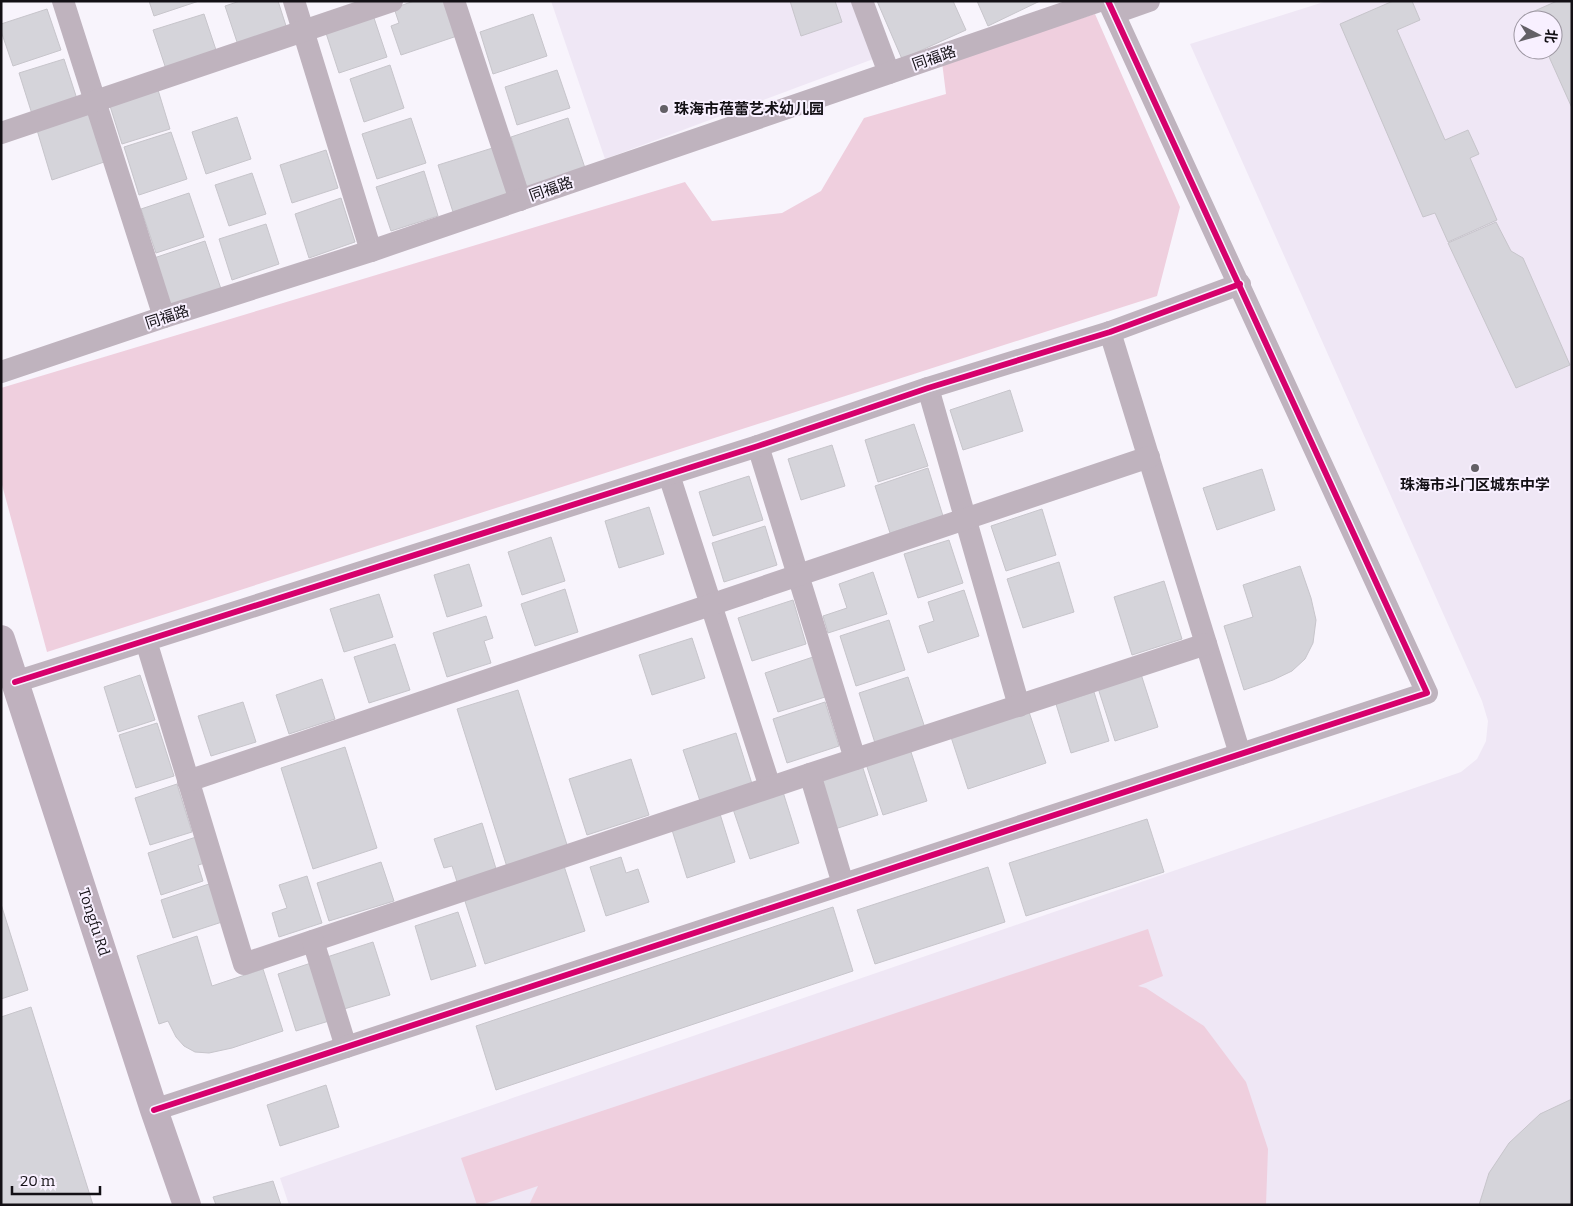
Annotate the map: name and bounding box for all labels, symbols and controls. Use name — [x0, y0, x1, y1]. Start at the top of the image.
north arrow — [1513, 10, 1563, 60]
text: 北 — [1541, 28, 1560, 44]
street label: 同福路 — [910, 42, 958, 74]
place label: 珠海市蓓蕾艺术幼儿园 — [674, 100, 824, 118]
marker: 珠海市蓓蕾艺术幼儿园 — [658, 103, 670, 115]
street label: 同福路 — [527, 173, 575, 205]
street label: 同福路 — [143, 301, 191, 333]
marker: 珠海市斗门区城东中学 — [1469, 462, 1481, 474]
place label: 珠海市斗门区城东中学 — [1400, 476, 1550, 494]
street label: Tongfu Rd — [75, 886, 113, 958]
scale bar — [12, 1164, 100, 1196]
text: 20 m — [20, 1172, 56, 1190]

